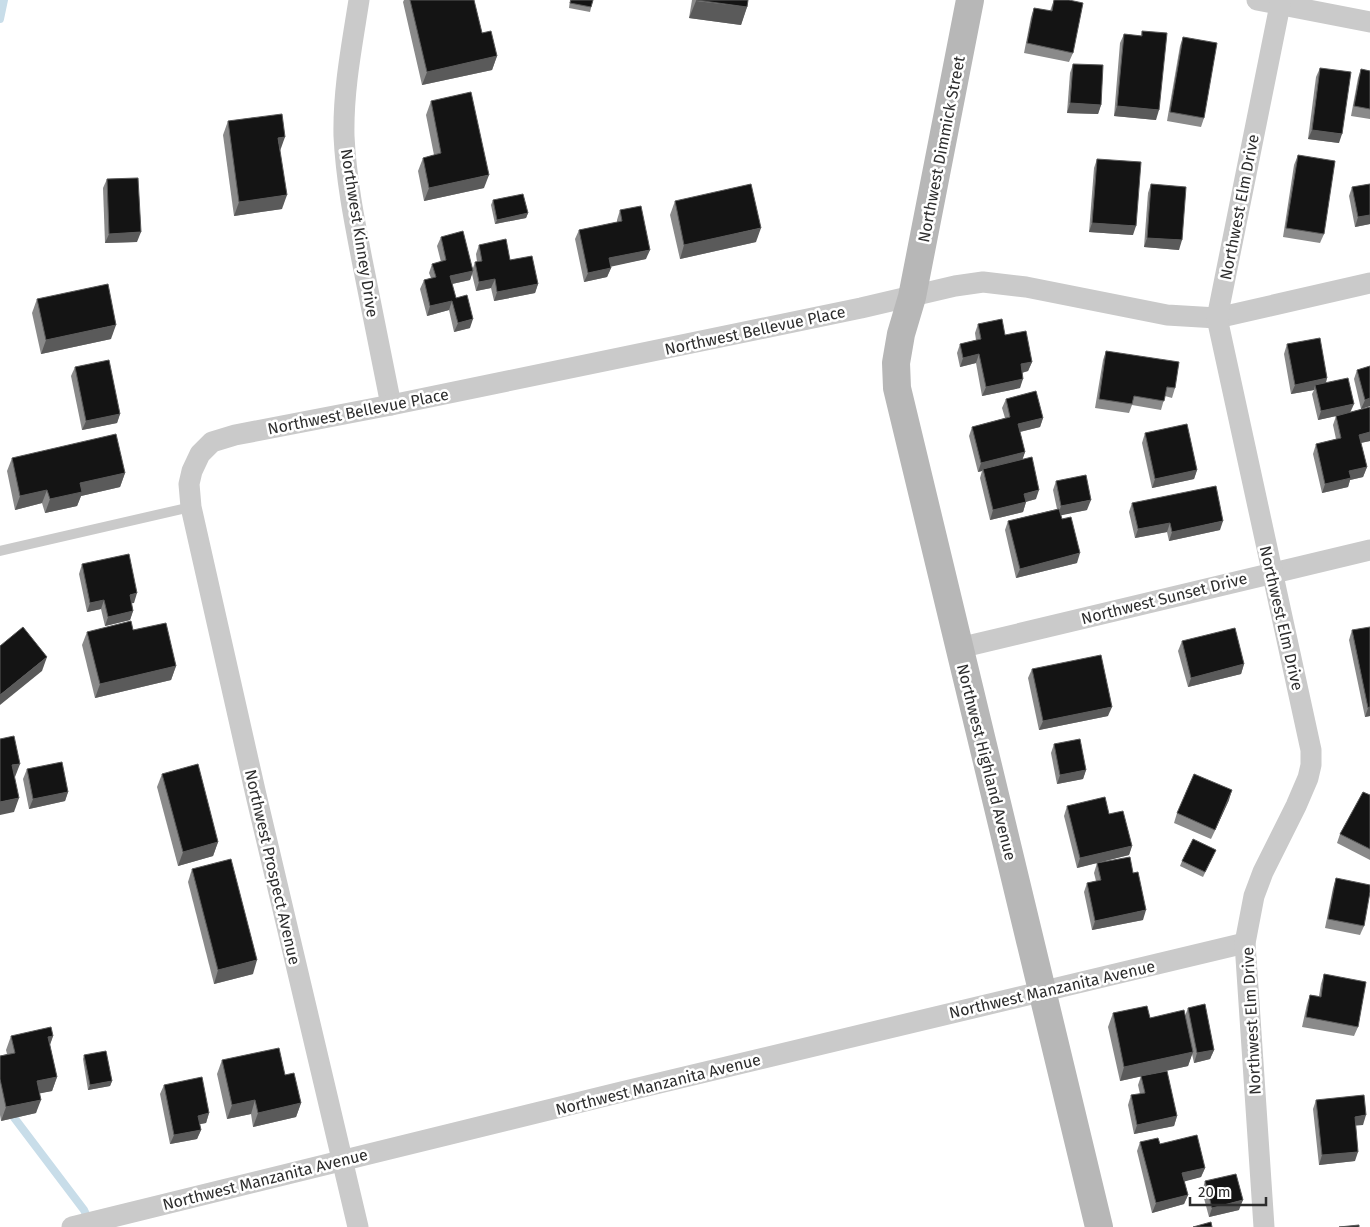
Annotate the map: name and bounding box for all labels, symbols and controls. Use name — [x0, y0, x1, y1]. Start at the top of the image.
street label: Northwest Dimmick Street — [914, 54, 969, 244]
street label: Northwest Elm Drive — [1216, 133, 1263, 281]
street label: Northwest Kinney Drive — [337, 148, 382, 319]
street label: Northwest Bellevue Place — [663, 302, 847, 359]
street label: Northwest Bellevue Place — [266, 385, 450, 438]
street label: Northwest Elm Drive — [1256, 544, 1307, 692]
street label: Northwest Sunset Drive — [1079, 569, 1249, 628]
street label: Northwest Highland Avenue — [953, 662, 1020, 862]
street label: Northwest Prospect Avenue — [241, 768, 304, 967]
street label: Northwest Elm Drive — [1238, 947, 1265, 1095]
street label: Northwest Manzanita Avenue — [947, 957, 1157, 1022]
street label: Northwest Manzanita Avenue — [554, 1050, 763, 1119]
street label: Northwest Manzanita Avenue — [161, 1145, 370, 1214]
scale bar — [1190, 1174, 1266, 1206]
text: 20 m — [1198, 1183, 1231, 1201]

